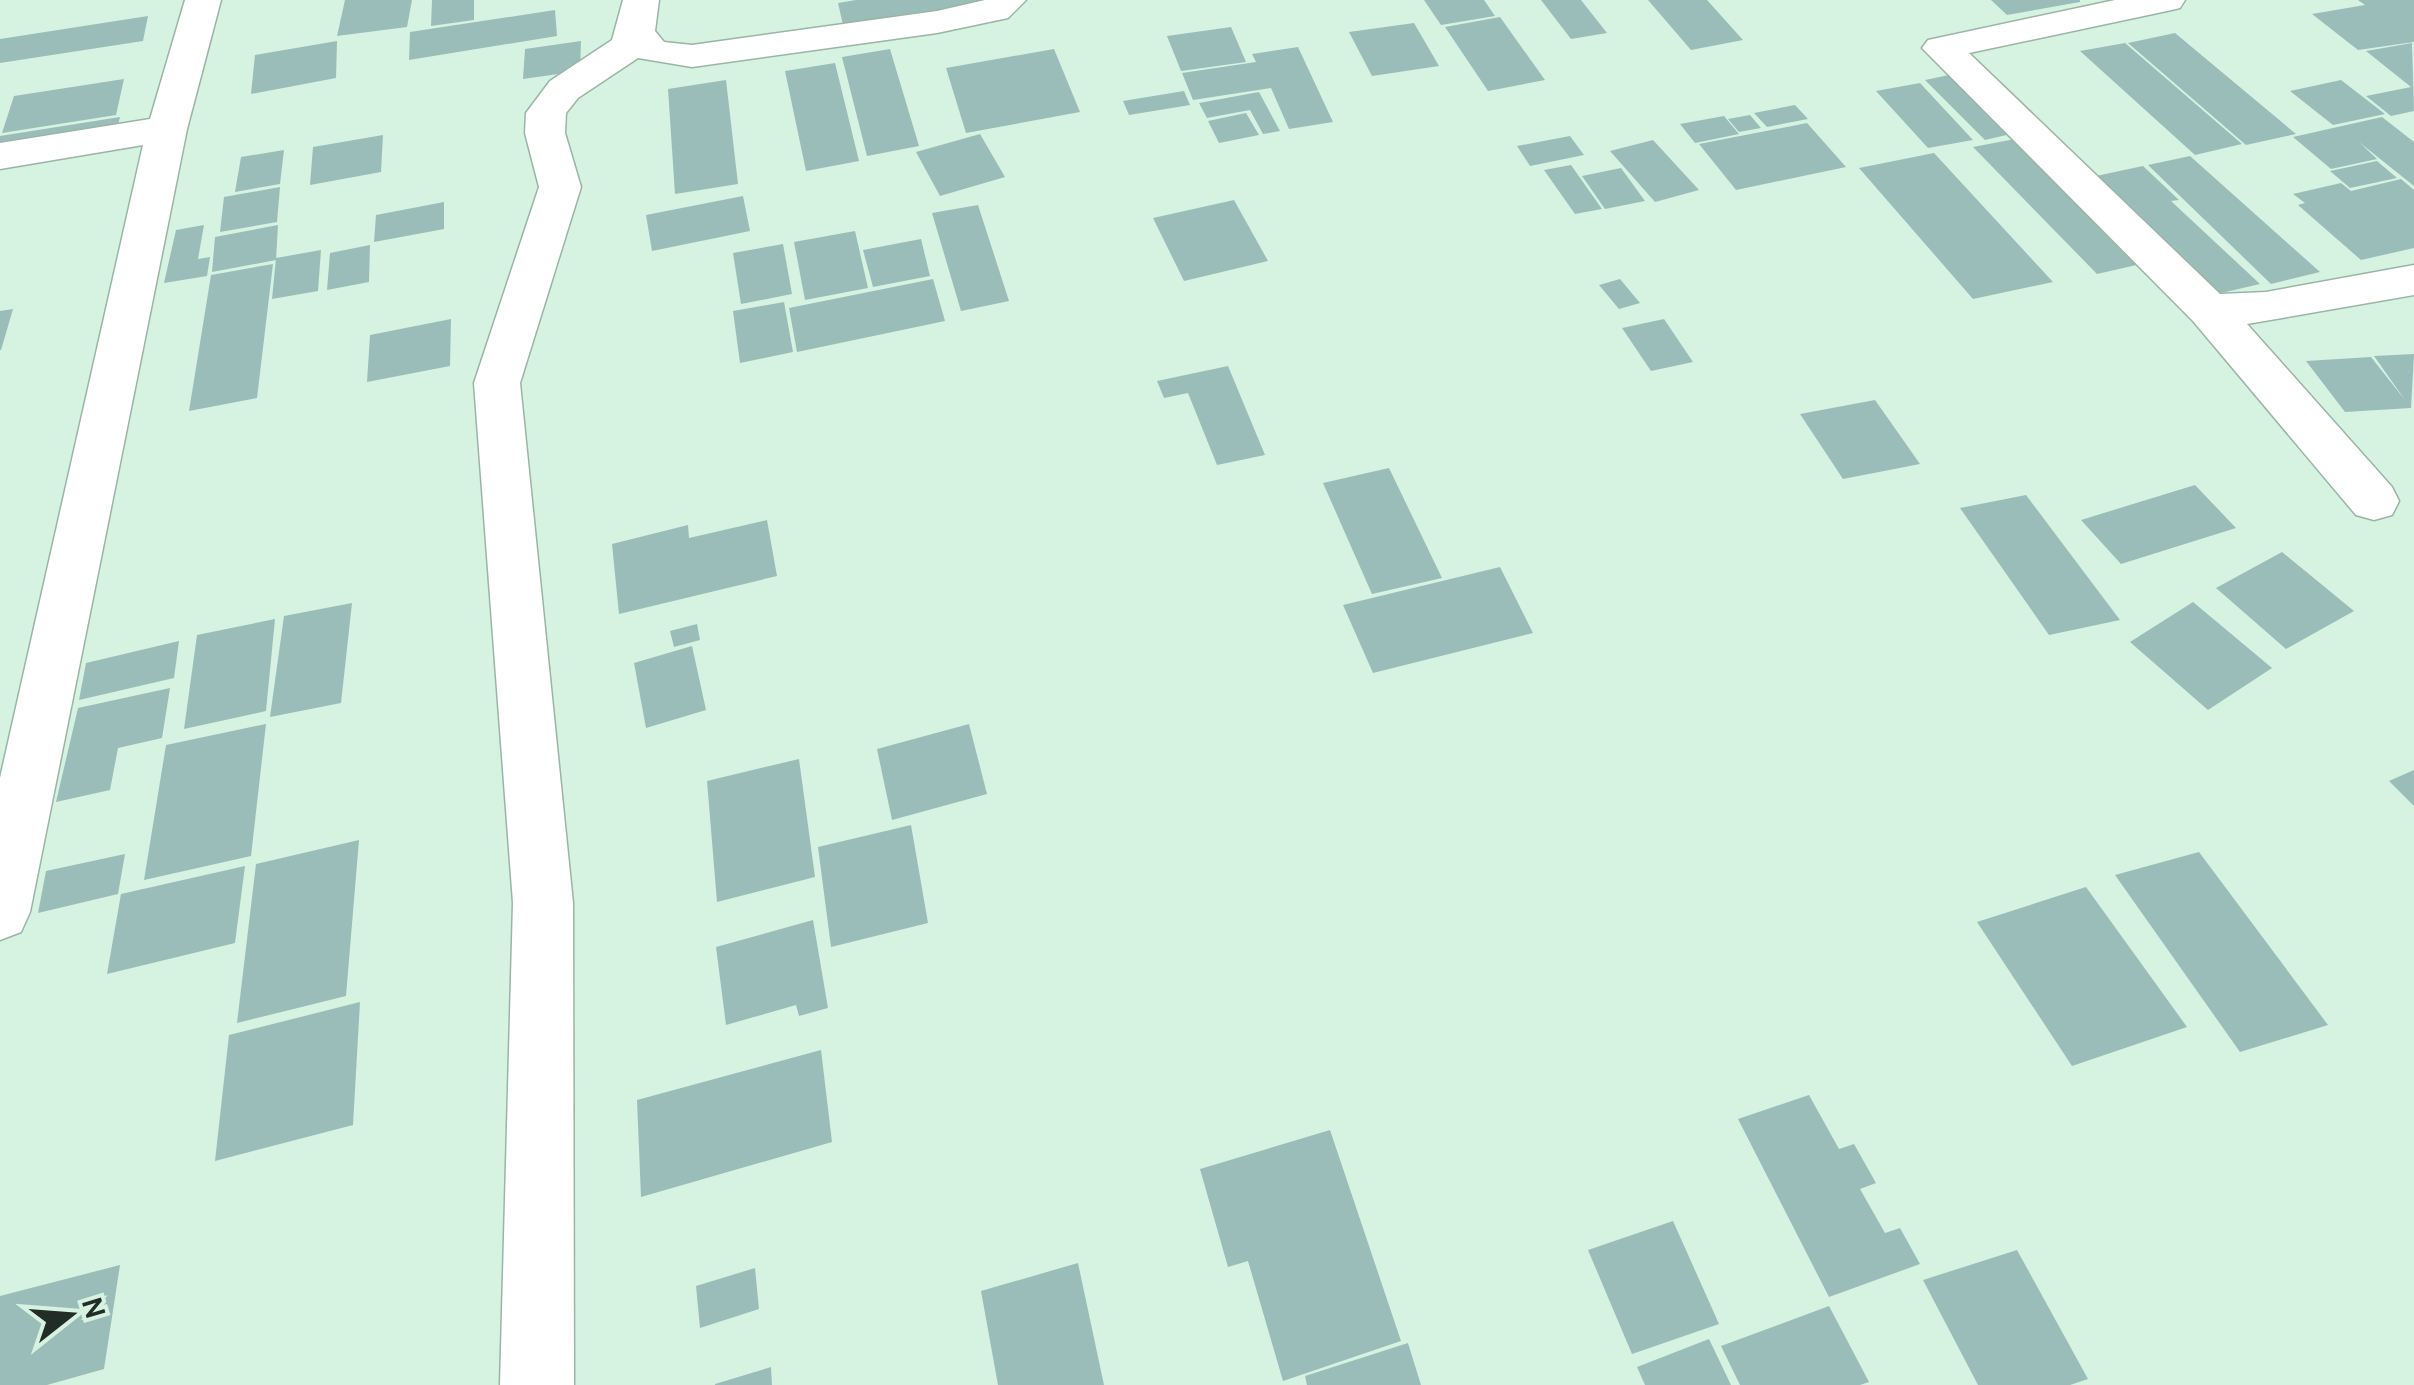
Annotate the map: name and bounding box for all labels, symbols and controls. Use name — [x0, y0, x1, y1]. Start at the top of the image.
north arrow — [20, 1265, 120, 1365]
text: N — [75, 1293, 113, 1322]

